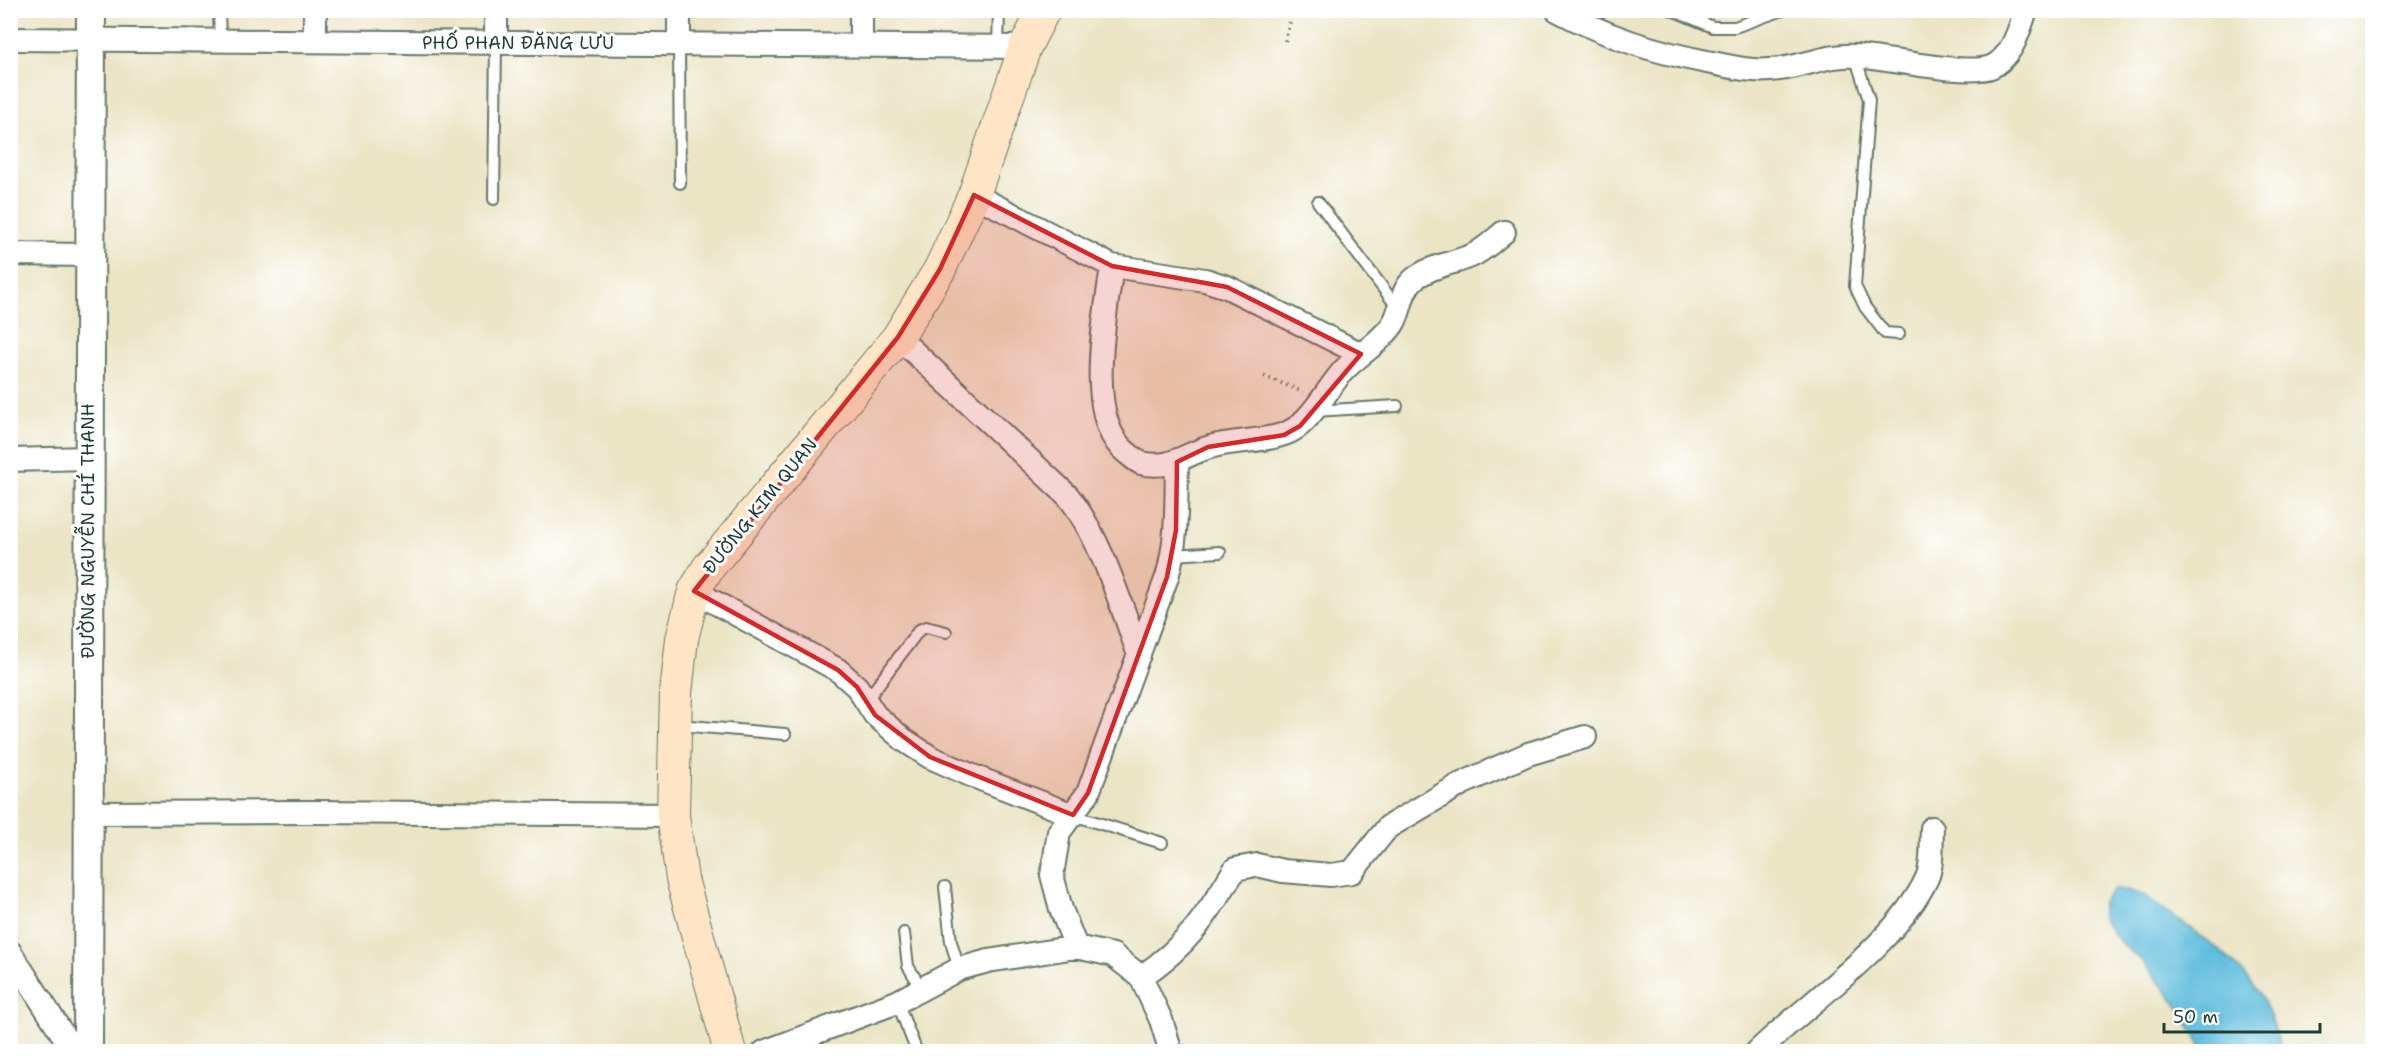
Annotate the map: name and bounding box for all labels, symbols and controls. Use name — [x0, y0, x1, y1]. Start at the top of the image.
street label: PHỐ PHAN ĐĂNG LƯU — [422, 29, 614, 55]
street label: ĐƯỜNG NGUYỄN CHÍ THANH — [74, 403, 100, 659]
street label: ĐƯỜNG KIM QUAN — [698, 433, 822, 579]
scale bar — [2164, 996, 2320, 1034]
text: 50 m — [2173, 1005, 2218, 1029]

